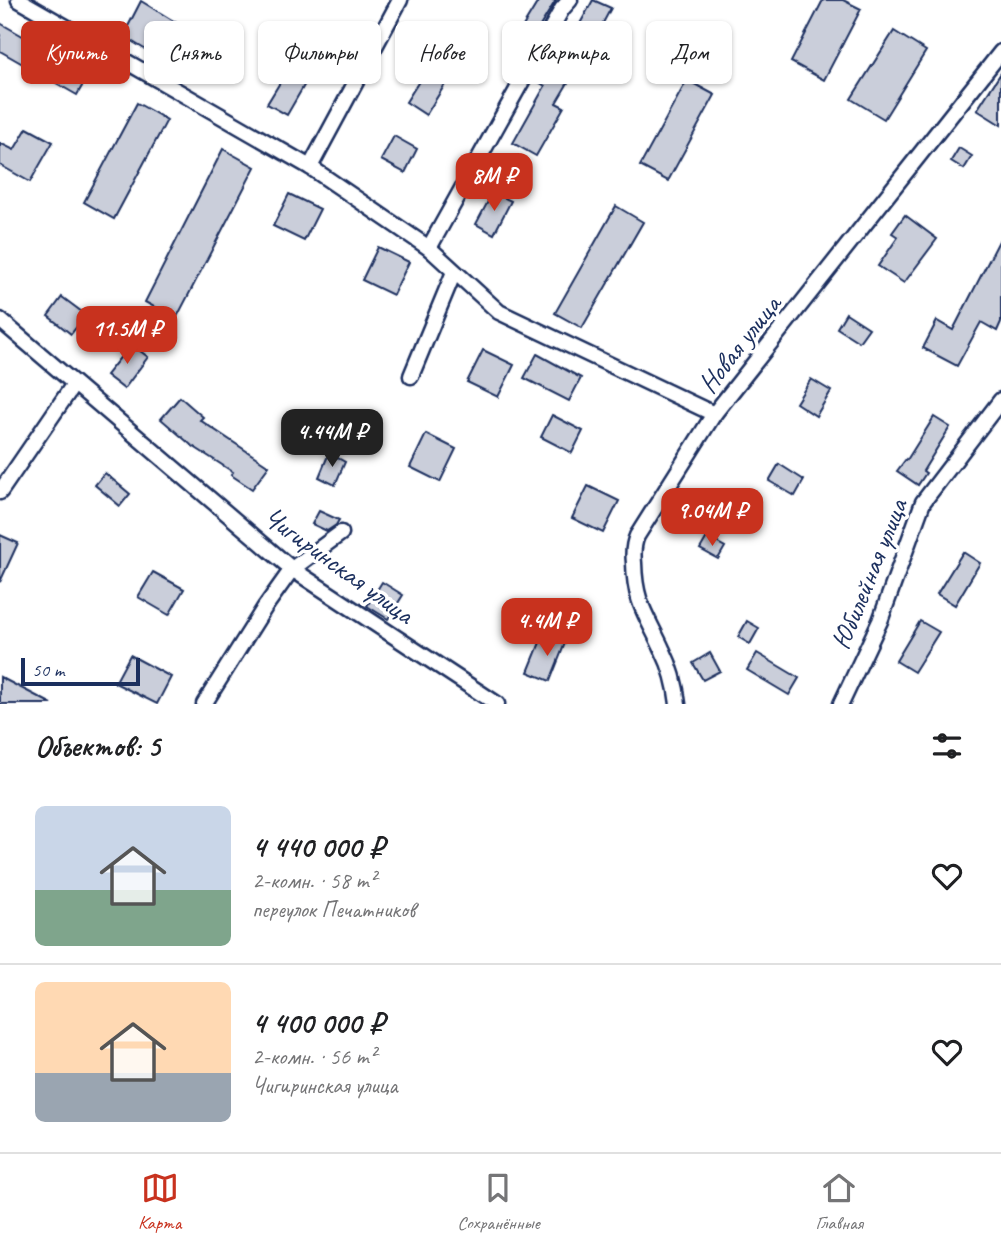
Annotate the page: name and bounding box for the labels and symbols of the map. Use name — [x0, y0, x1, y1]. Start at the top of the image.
pin: 8M ₽ — [453, 154, 535, 213]
street label: Новая улица — [690, 286, 790, 400]
pin: 11.5M ₽ — [62, 306, 192, 366]
pin: 4.44M ₽ — [267, 410, 397, 469]
pin: 9.04M ₽ — [647, 489, 777, 548]
street label: Юбилейная улица — [823, 492, 916, 654]
street label: Чигиринская улица — [257, 499, 422, 632]
pin: 4.4M ₽ — [490, 598, 604, 658]
scale bar — [21, 655, 140, 687]

